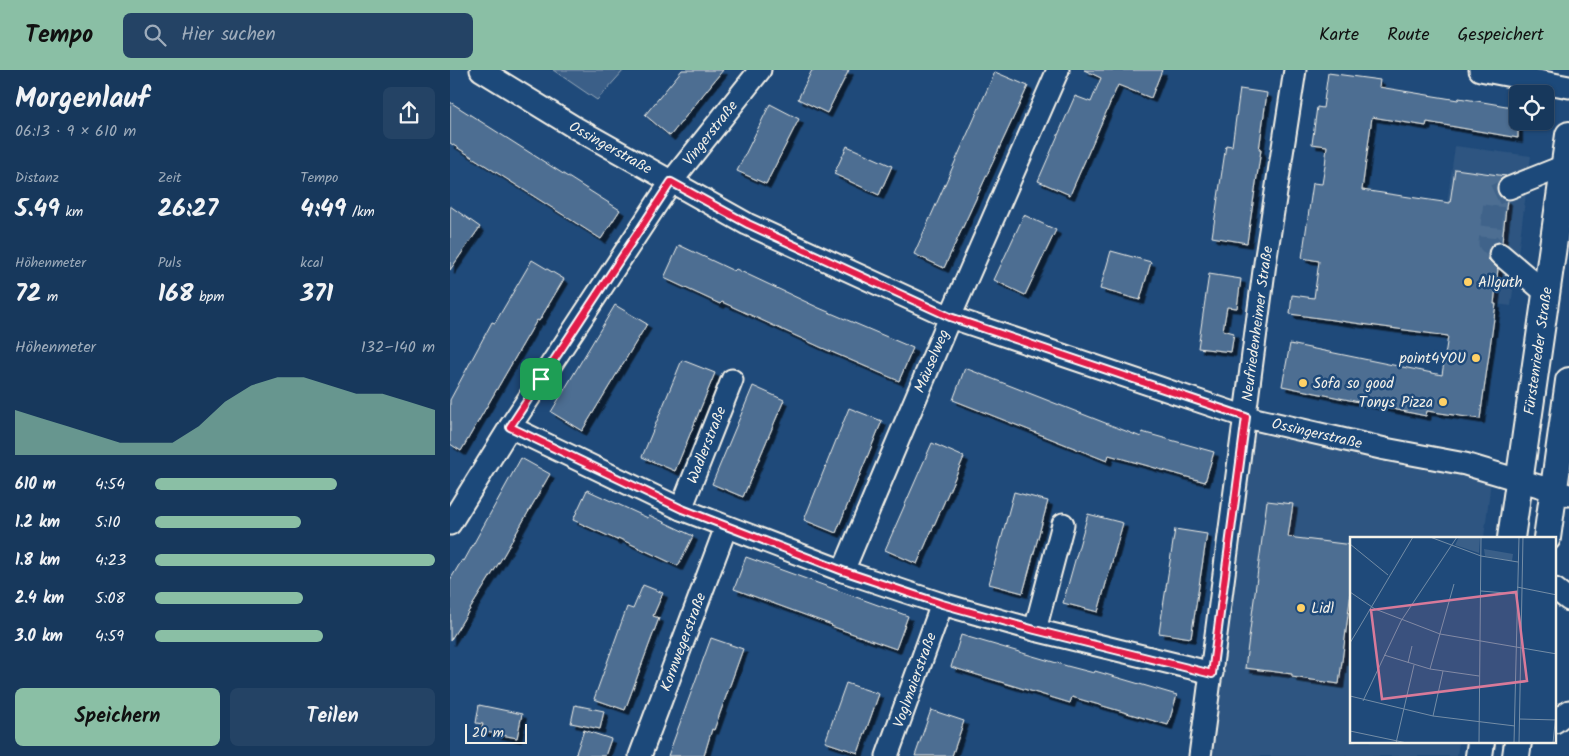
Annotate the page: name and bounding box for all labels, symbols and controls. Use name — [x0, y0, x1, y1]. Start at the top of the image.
search box — [123, 13, 473, 58]
text: Tempo — [25, 16, 93, 55]
text: Hier suchen — [181, 20, 276, 50]
icon: search — [141, 21, 169, 49]
text: Karte — [1319, 21, 1359, 50]
text: Route — [1387, 21, 1430, 50]
text: Gespeichert — [1458, 21, 1544, 50]
text: Morgenlauf — [15, 77, 149, 122]
map controls — [1509, 85, 1554, 130]
button: locate — [1509, 85, 1554, 130]
button: share — [383, 87, 435, 139]
street label: Vingerstraße — [677, 95, 745, 172]
street label: Ossingerstraße — [564, 115, 656, 182]
text: 06:13 · 9 × 610 m — [15, 119, 136, 144]
text: Distanz — [15, 167, 59, 189]
text: Zeit — [158, 167, 181, 189]
text: Tempo — [300, 167, 338, 189]
text: 5.49 — [15, 189, 60, 229]
text: 26:27 — [158, 189, 218, 229]
text: 4:49 — [300, 189, 346, 229]
text: km — [60, 201, 83, 223]
text: /km — [346, 201, 375, 223]
street label: Neufriedenheimer Straße — [1236, 244, 1281, 403]
text: Höhenmeter — [15, 252, 86, 274]
text: Puls — [158, 252, 181, 274]
text: kcal — [300, 252, 323, 274]
place label: Allguth — [1478, 271, 1523, 295]
text: 72 — [15, 274, 41, 314]
text: 168 — [158, 274, 194, 314]
text: 371 — [300, 274, 333, 314]
marker: Allguth — [1462, 276, 1474, 288]
street label: Fürstenrieder Straße — [1518, 285, 1560, 417]
text: m — [41, 286, 58, 308]
text: bpm — [194, 286, 224, 308]
street label: Mäuselweg — [908, 326, 957, 397]
text: Höhenmeter — [15, 335, 96, 360]
text: 132–140 m — [361, 335, 435, 360]
place label: point4YOU — [1399, 347, 1466, 371]
marker: point4YOU — [1470, 352, 1482, 364]
pin — [520, 358, 562, 400]
icon: arrive — [527, 365, 555, 393]
place label: Sofa so good — [1313, 372, 1394, 396]
marker: Sofa so good — [1297, 377, 1309, 389]
place label: Tonys Pizza — [1359, 391, 1433, 415]
marker: Tonys Pizza — [1437, 396, 1449, 408]
street label: Wadlerstraße — [681, 403, 734, 487]
street label: Ossingerstraße — [1269, 412, 1365, 456]
text: 610 m — [15, 472, 56, 497]
text: 4:54 — [95, 472, 125, 497]
text: 1.2 km — [15, 510, 60, 535]
text: 5:10 — [95, 510, 121, 535]
inset map — [1350, 537, 1556, 744]
text: 1.8 km — [15, 548, 60, 573]
text: 4:23 — [95, 548, 126, 573]
text: 2.4 km — [15, 586, 64, 611]
text: 5:08 — [95, 586, 125, 611]
street label: Kornwegerstraße — [654, 589, 713, 695]
place label: Lidl — [1311, 597, 1334, 621]
marker: Lidl — [1295, 602, 1307, 614]
text: 3.0 km — [15, 624, 63, 649]
text: 4:59 — [95, 624, 124, 649]
street label: Voglmaierstraße — [887, 629, 944, 731]
button: Speichern — [15, 688, 220, 746]
button: Teilen — [230, 688, 435, 746]
scale bar — [465, 721, 528, 744]
text: 20 m — [472, 722, 504, 744]

